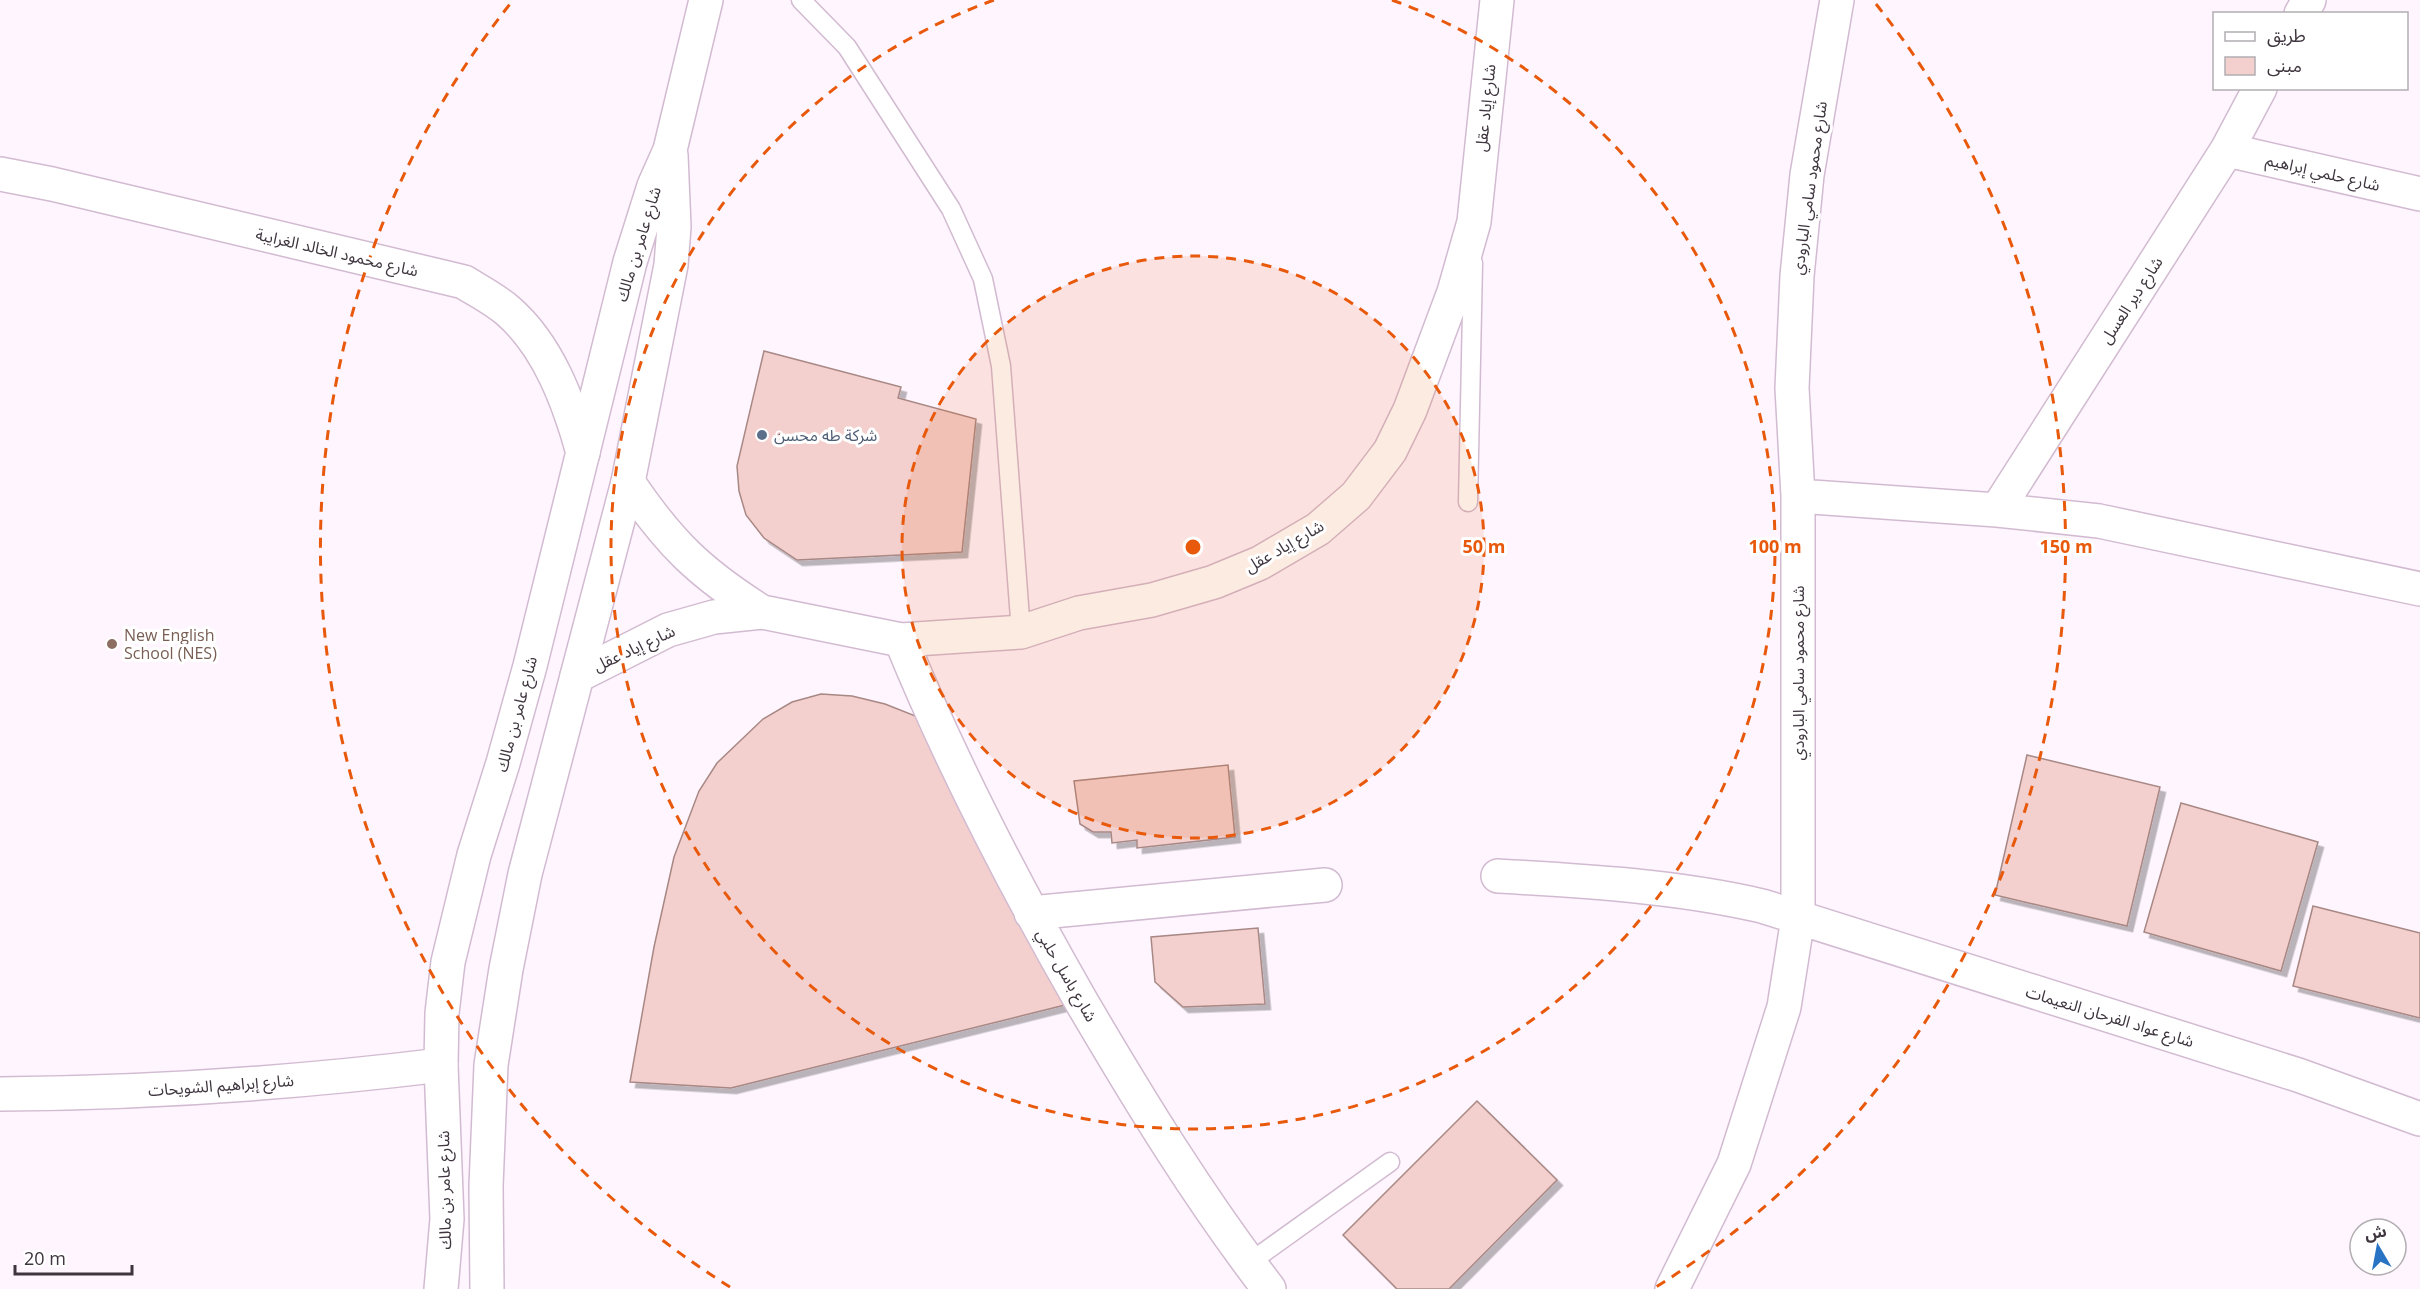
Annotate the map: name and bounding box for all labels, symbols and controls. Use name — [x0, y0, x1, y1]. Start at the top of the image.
legend — [2213, 12, 2408, 90]
text: طريق — [2267, 23, 2306, 47]
text: مبنى — [2267, 53, 2302, 77]
street label: شارع إياد عقل — [1469, 63, 1503, 153]
street label: شارع محمود سامي البارودي — [1786, 100, 1834, 276]
street label: شارع حلمي إبراهيم — [2263, 148, 2382, 198]
street label: شارع عامر بن مالك — [610, 184, 668, 305]
street label: شارع محمود الخالد الغرايبة — [253, 223, 420, 283]
street label: شارع دير العسل — [2095, 252, 2169, 349]
place label: شركة طه محسن — [774, 424, 877, 446]
marker: شركة طه محسن — [755, 428, 769, 442]
street label: شارع إياد عقل — [1240, 514, 1329, 579]
text: 50 m — [1463, 534, 1505, 558]
text: 100 m — [1748, 534, 1802, 558]
text: 150 m — [2039, 534, 2093, 558]
centre of rings — [1183, 537, 1203, 557]
street label: شارع محمود سامي البارودي — [1787, 586, 1811, 760]
street label: شارع إياد عقل — [589, 619, 679, 678]
place label: New English School (NES) — [124, 624, 217, 664]
marker: New English School (NES) — [105, 637, 119, 651]
street label: شارع عامر بن مالك — [490, 654, 544, 775]
street label: شارع باسل حلبي — [1030, 924, 1103, 1027]
street label: شارع عواد الفرحان النعيمات — [2023, 980, 2197, 1054]
street label: شارع إبراهيم الشويحات — [147, 1069, 295, 1103]
street label: شارع عامر بن مالك — [432, 1130, 458, 1250]
north arrow — [2348, 1217, 2408, 1277]
text: ش — [2363, 1219, 2388, 1245]
scale bar — [15, 1238, 132, 1276]
text: 20 m — [24, 1246, 66, 1270]

